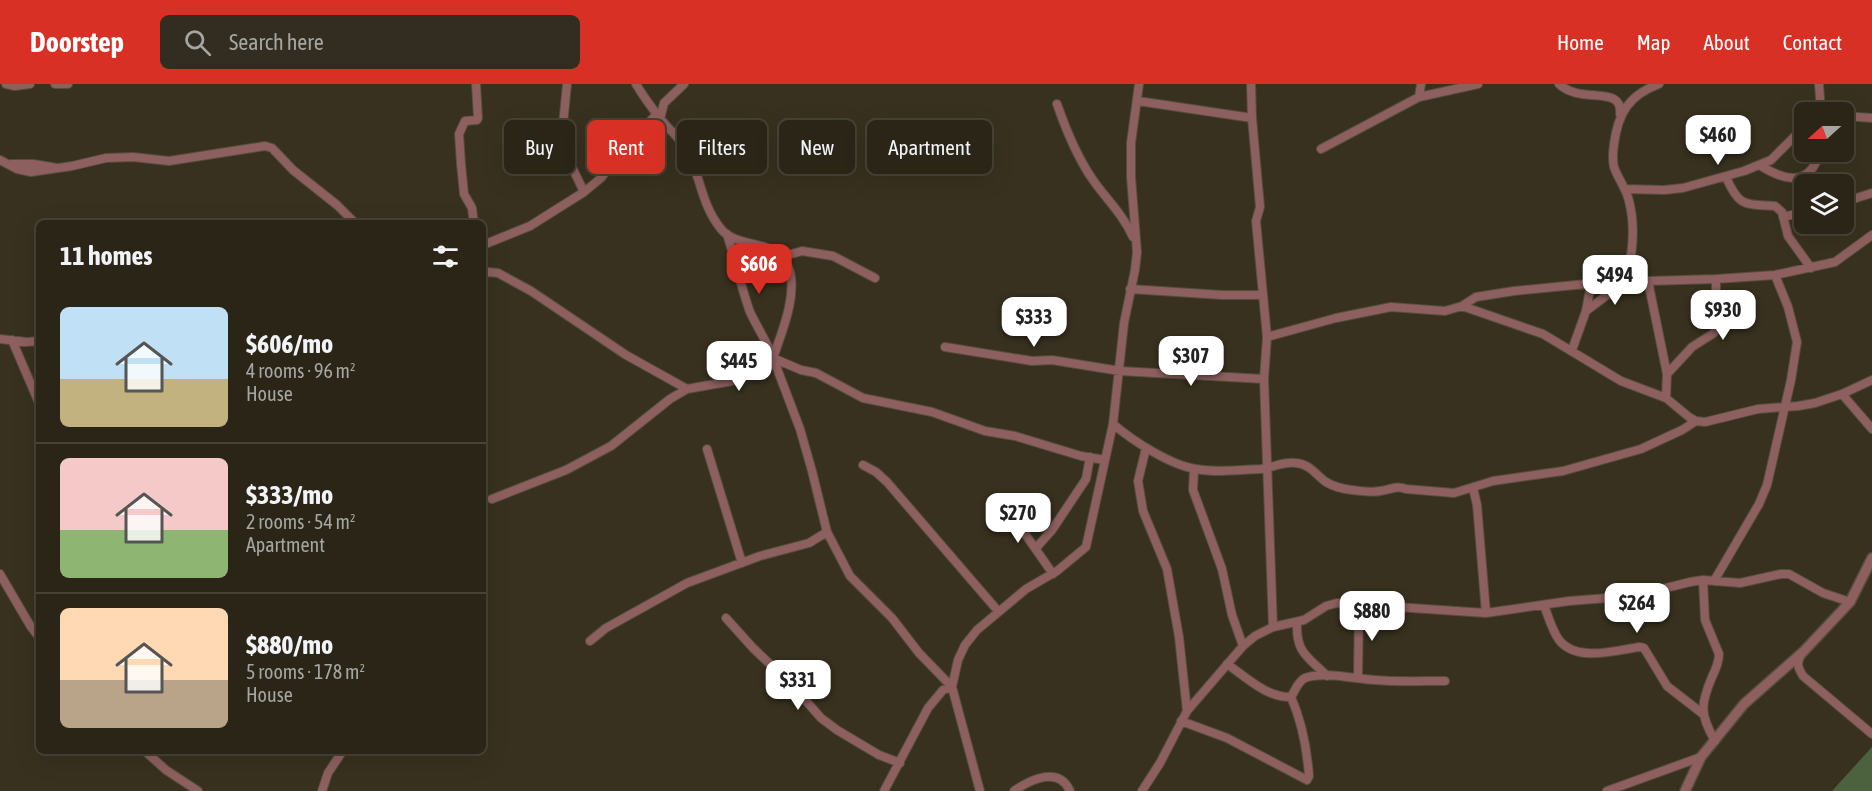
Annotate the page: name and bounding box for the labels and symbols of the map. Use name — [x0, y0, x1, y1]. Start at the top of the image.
north arrow — [1794, 102, 1854, 162]
pin: $460 — [1682, 115, 1754, 166]
pin: $606 — [723, 244, 795, 295]
pin: $494 — [1579, 255, 1651, 306]
pin: $930 — [1687, 290, 1759, 341]
pin: $333 — [998, 297, 1070, 348]
pin: $307 — [1155, 336, 1227, 387]
pin: $445 — [703, 341, 775, 392]
pin: $270 — [982, 493, 1054, 544]
pin: $264 — [1601, 583, 1673, 634]
pin: $880 — [1336, 591, 1408, 642]
pin: $331 — [762, 660, 834, 711]

